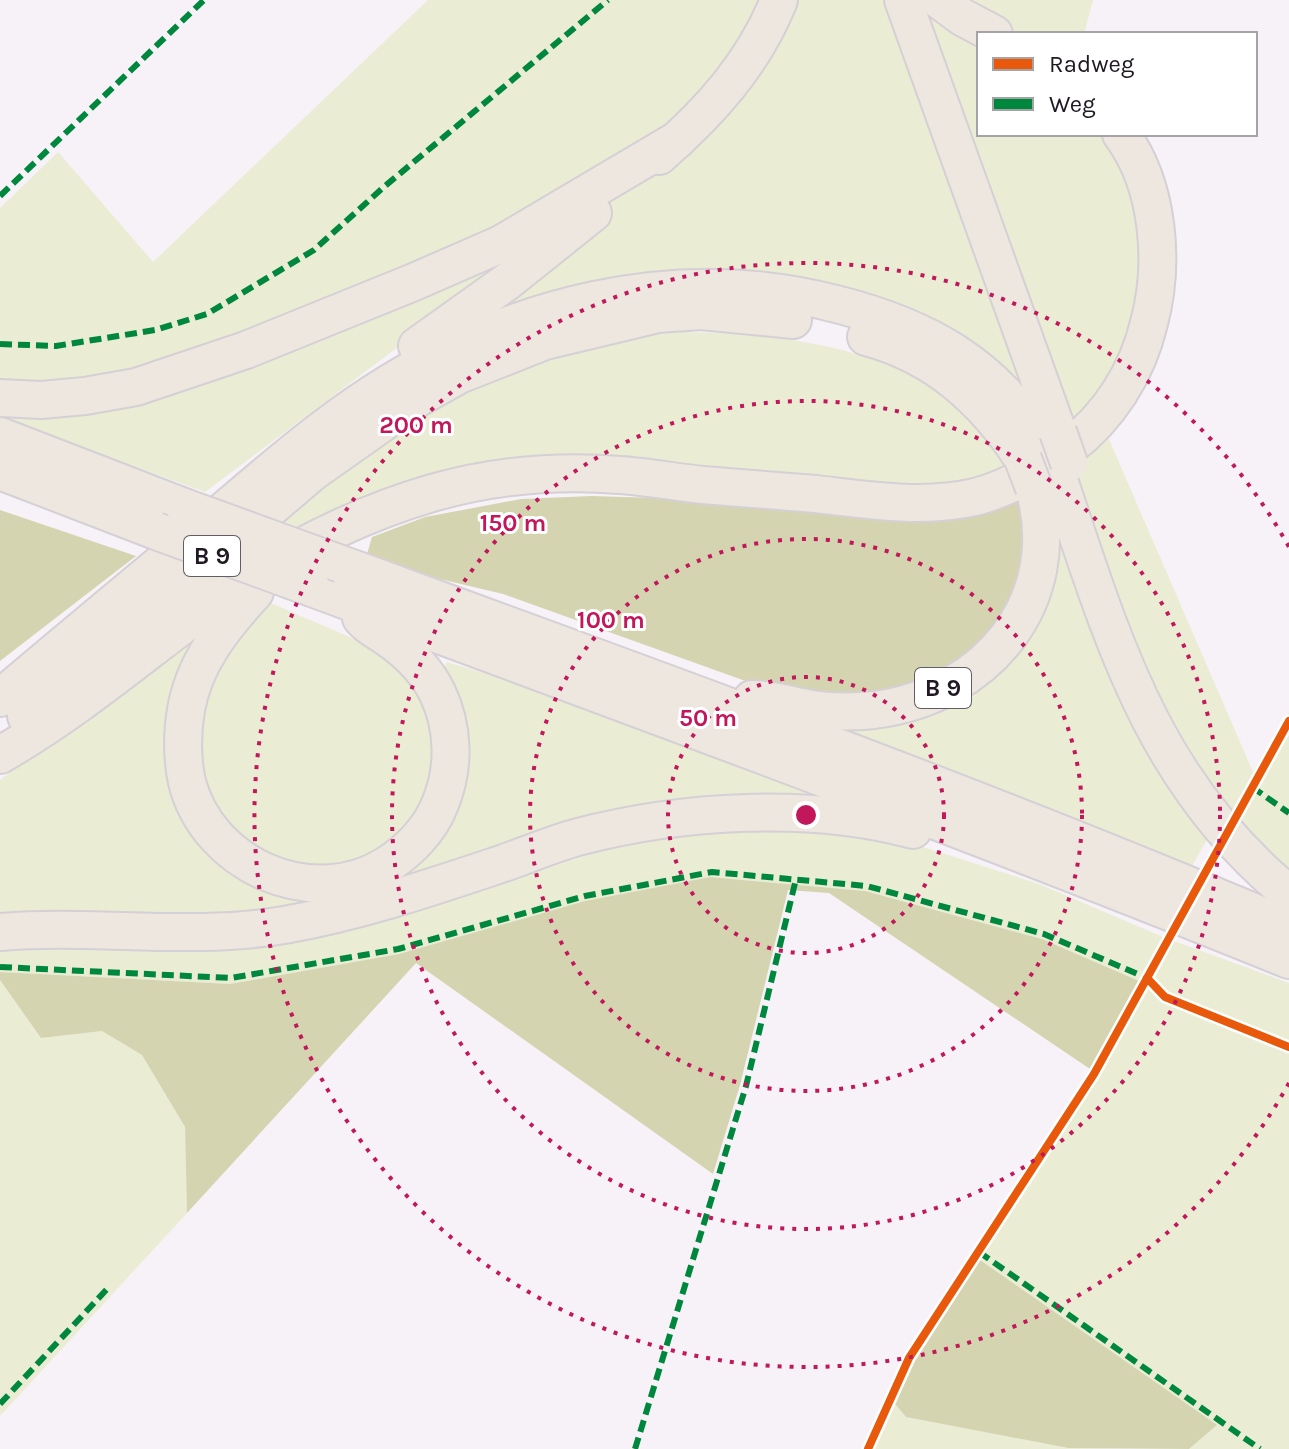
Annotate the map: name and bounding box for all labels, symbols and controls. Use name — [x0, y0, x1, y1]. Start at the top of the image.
legend — [977, 32, 1257, 136]
text: Radweg — [1049, 50, 1135, 78]
text: Weg — [1049, 90, 1096, 118]
text: 200 m — [379, 411, 453, 439]
text: 150 m — [480, 509, 546, 537]
road number: B 9 — [184, 536, 240, 576]
text: 100 m — [577, 606, 645, 634]
road number: B 9 — [915, 668, 971, 708]
text: 50 m — [679, 704, 737, 732]
centre of rings — [792, 801, 820, 829]

